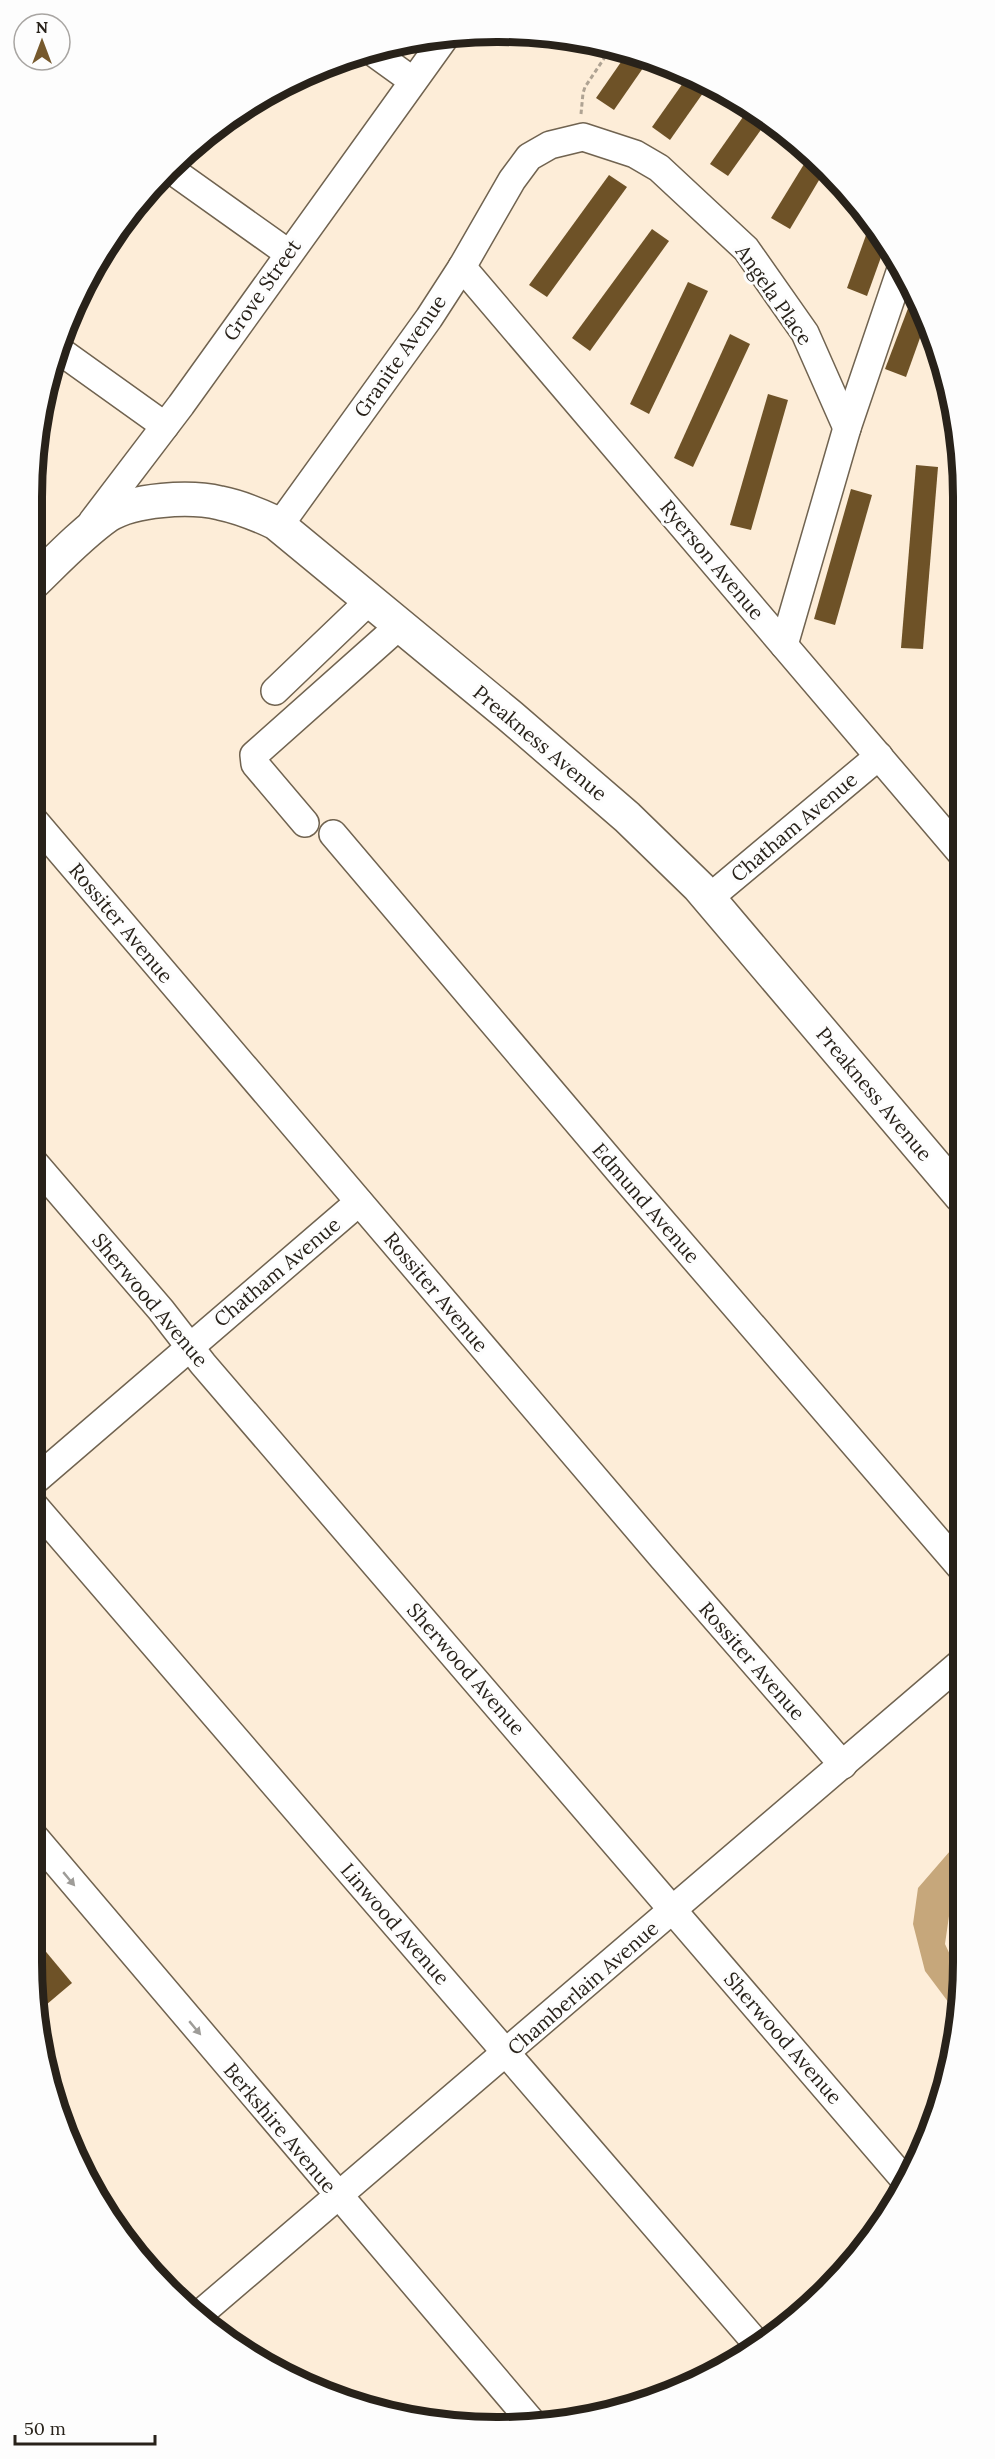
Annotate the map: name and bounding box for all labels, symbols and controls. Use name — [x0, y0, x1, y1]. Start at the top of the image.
north arrow — [12, 12, 72, 72]
text: N — [36, 17, 48, 37]
street label: Grove Street — [217, 234, 306, 345]
street label: Angela Place — [730, 239, 818, 350]
street label: Granite Avenue — [348, 289, 451, 422]
street label: Ryerson Avenue — [655, 495, 770, 625]
street label: Preakness Avenue — [468, 679, 612, 806]
street label: Chatham Avenue — [725, 766, 862, 887]
street label: Rossiter Avenue — [64, 858, 179, 988]
street label: Preakness Avenue — [811, 1022, 938, 1166]
street label: Edmund Avenue — [587, 1137, 706, 1268]
street label: Chatham Avenue — [208, 1211, 345, 1332]
street label: Rossiter Avenue — [379, 1227, 494, 1357]
street label: Sherwood Avenue — [87, 1228, 214, 1372]
street label: Rossiter Avenue — [694, 1596, 811, 1725]
street label: Sherwood Avenue — [402, 1597, 531, 1740]
street label: Linwood Avenue — [336, 1858, 455, 1990]
one-way arrow — [62, 1871, 75, 1886]
street label: Chamberlain Avenue — [502, 1915, 663, 2060]
street label: Sherwood Avenue — [719, 1966, 848, 2109]
one-way arrow — [188, 2020, 201, 2035]
street label: Berkshire Avenue — [219, 2058, 342, 2198]
scale bar — [15, 2408, 154, 2446]
text: 50 m — [24, 2417, 66, 2440]

